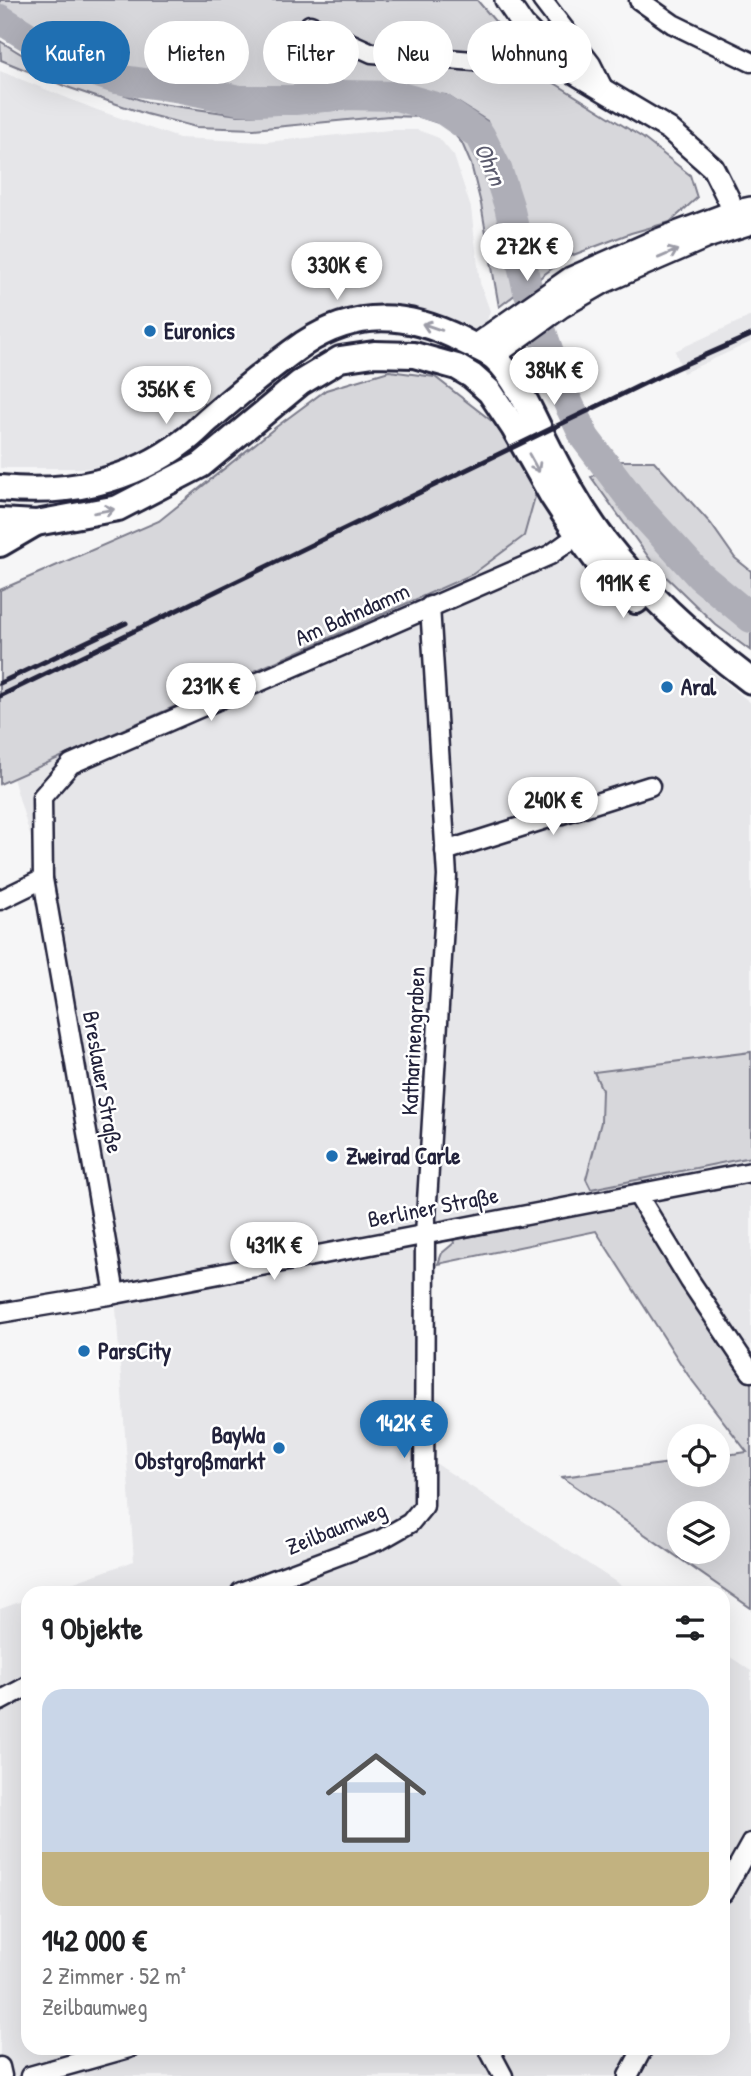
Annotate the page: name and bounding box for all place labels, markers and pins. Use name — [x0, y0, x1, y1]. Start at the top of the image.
pin: 272K € — [470, 224, 584, 283]
pin: 330K € — [280, 243, 394, 302]
place label: Euronics — [164, 315, 235, 346]
marker: Euronics — [142, 323, 158, 339]
pin: 384K € — [497, 348, 611, 407]
pin: 356K € — [109, 366, 223, 426]
pin: 191K € — [566, 560, 680, 620]
pin: 231K € — [154, 664, 268, 723]
place label: Aral — [681, 671, 717, 702]
marker: Aral — [659, 679, 675, 695]
pin: 240K € — [496, 778, 610, 837]
place label: Zweirad Carle — [346, 1140, 461, 1171]
marker: Zweirad Carle — [324, 1148, 340, 1164]
pin: 431K € — [217, 1222, 331, 1282]
place label: ParsCity — [98, 1335, 171, 1367]
marker: ParsCity — [76, 1343, 92, 1359]
pin: 142K € — [347, 1400, 461, 1460]
place label: BayWa Obstgroßmarkt — [134, 1419, 266, 1477]
marker: BayWa Obstgroßmarkt — [271, 1440, 287, 1456]

